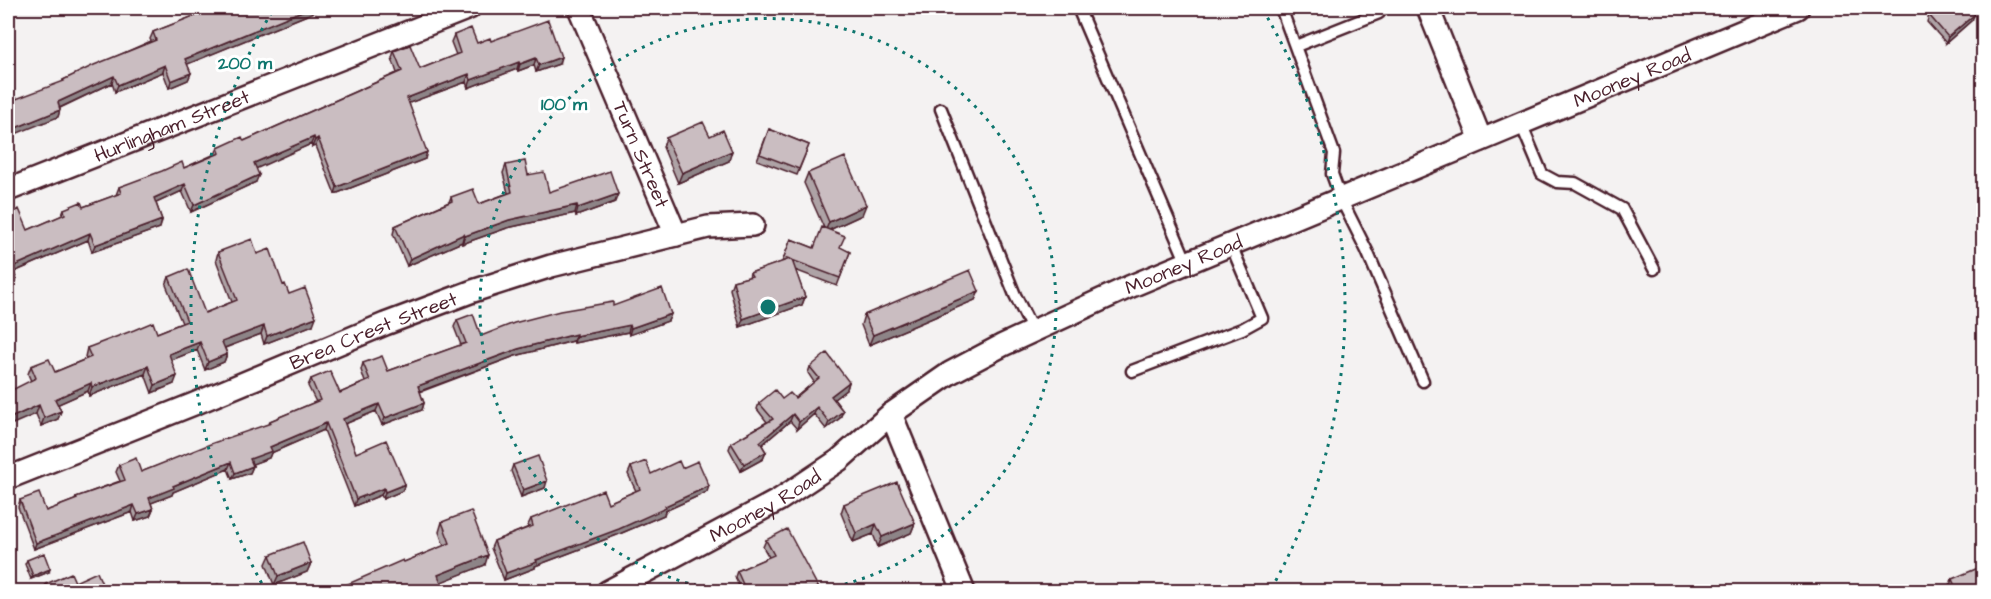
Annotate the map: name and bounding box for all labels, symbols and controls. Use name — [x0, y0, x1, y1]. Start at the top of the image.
street label: Mooney Road — [1569, 41, 1695, 115]
text: 200 m — [217, 51, 273, 76]
street label: Hurlingham Street — [90, 83, 254, 170]
text: 100 m — [541, 92, 588, 117]
street label: Turn Street — [605, 97, 676, 212]
street label: Mooney Road — [1121, 228, 1247, 302]
street label: Brea Crest Street — [286, 285, 461, 377]
centre of rings — [758, 297, 778, 317]
street label: Mooney Road — [705, 463, 827, 550]

